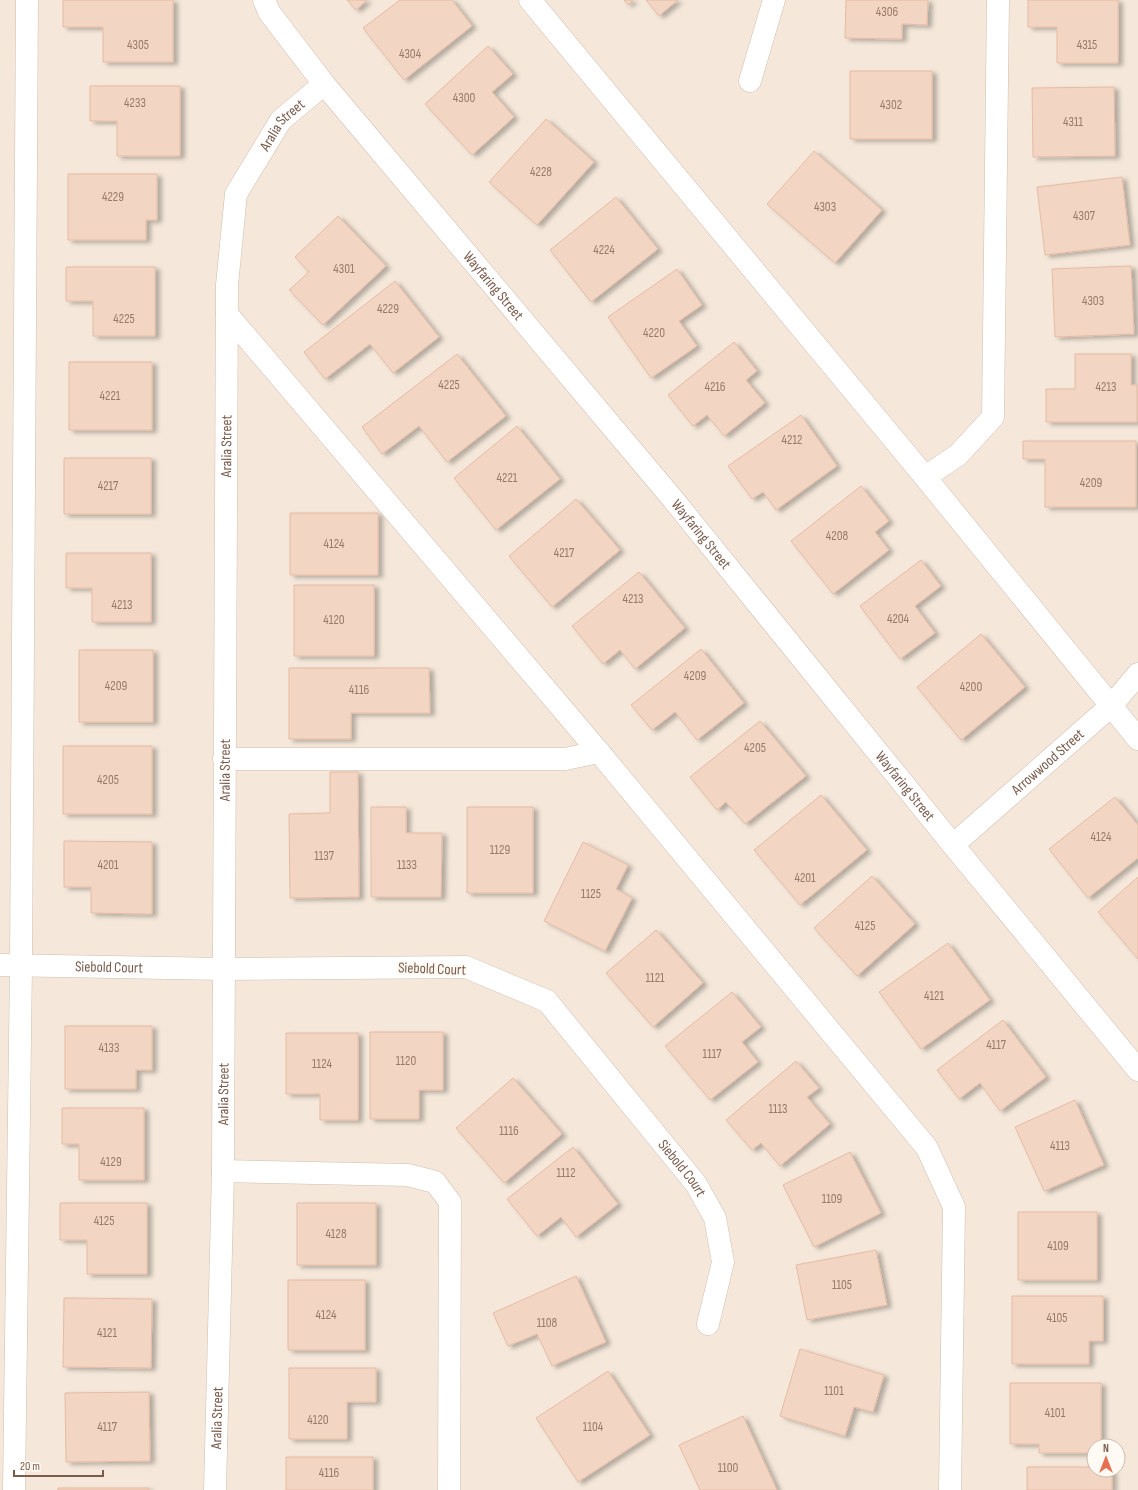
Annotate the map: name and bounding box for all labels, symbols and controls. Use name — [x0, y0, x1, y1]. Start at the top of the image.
house number: 4306 — [876, 4, 899, 20]
house number: 4305 — [127, 37, 149, 53]
house number: 4315 — [1077, 37, 1097, 53]
house number: 4304 — [399, 46, 422, 62]
house number: 4300 — [453, 90, 475, 106]
street label: Aralia Street — [255, 94, 309, 155]
house number: 4233 — [124, 95, 146, 111]
house number: 4302 — [880, 97, 902, 113]
house number: 4311 — [1063, 114, 1083, 130]
house number: 4228 — [530, 164, 552, 180]
house number: 4229 — [102, 189, 124, 205]
house number: 4303 — [814, 199, 836, 215]
house number: 4307 — [1073, 208, 1096, 224]
house number: 4224 — [593, 242, 615, 258]
street label: Wayfaring Street — [459, 247, 528, 324]
house number: 4301 — [333, 261, 355, 277]
house number: 4303 — [1082, 293, 1104, 309]
house number: 4229 — [377, 301, 399, 317]
house number: 4225 — [113, 311, 135, 327]
house number: 4220 — [643, 325, 665, 341]
house number: 4225 — [438, 377, 460, 393]
house number: 4216 — [704, 379, 726, 395]
house number: 4213 — [1096, 379, 1116, 395]
house number: 4221 — [100, 388, 121, 404]
street label: Aralia Street — [217, 414, 236, 478]
house number: 4212 — [782, 432, 802, 448]
house number: 4221 — [497, 470, 518, 486]
house number: 4209 — [1080, 475, 1102, 491]
house number: 4217 — [98, 478, 119, 494]
street label: Wayfaring Street — [667, 495, 736, 573]
house number: 4208 — [826, 528, 848, 544]
house number: 4124 — [324, 536, 345, 552]
house number: 4217 — [554, 545, 575, 561]
house number: 4213 — [623, 591, 643, 607]
house number: 4213 — [112, 597, 132, 613]
house number: 4204 — [887, 611, 910, 627]
house number: 4120 — [323, 612, 345, 628]
house number: 4209 — [684, 668, 706, 684]
house number: 4209 — [105, 678, 127, 694]
house number: 4200 — [960, 679, 982, 695]
house number: 4116 — [349, 682, 369, 698]
street label: Arrowwood Street — [1006, 724, 1088, 800]
street label: Aralia Street — [215, 738, 234, 802]
house number: 4205 — [744, 740, 766, 756]
street label: Wayfaring Street — [871, 747, 939, 825]
house number: 4205 — [97, 772, 119, 788]
house number: 4124 — [1091, 829, 1112, 845]
house number: 1129 — [490, 842, 510, 858]
house number: 1137 — [314, 848, 335, 864]
house number: 4201 — [97, 857, 119, 873]
house number: 1133 — [397, 857, 417, 873]
house number: 4201 — [794, 870, 816, 886]
house number: 1125 — [581, 886, 601, 902]
house number: 4125 — [855, 918, 875, 934]
street label: Siebold Court — [75, 957, 144, 977]
street label: Siebold Court — [398, 958, 467, 980]
house number: 1121 — [645, 970, 665, 986]
house number: 4121 — [924, 988, 944, 1004]
house number: 4117 — [986, 1037, 1007, 1053]
house number: 4133 — [99, 1040, 119, 1056]
house number: 1117 — [703, 1046, 722, 1062]
house number: 1120 — [396, 1053, 416, 1069]
house number: 1124 — [312, 1056, 333, 1072]
street label: Aralia Street — [214, 1062, 233, 1126]
house number: 1113 — [768, 1101, 788, 1117]
house number: 1116 — [499, 1123, 519, 1139]
street label: Siebold Court — [654, 1135, 711, 1200]
house number: 4113 — [1050, 1138, 1070, 1154]
house number: 4129 — [100, 1154, 122, 1170]
house number: 1112 — [556, 1165, 576, 1181]
house number: 1109 — [822, 1191, 843, 1207]
house number: 4125 — [94, 1213, 114, 1229]
house number: 4128 — [325, 1226, 347, 1242]
house number: 4109 — [1047, 1238, 1069, 1254]
house number: 1105 — [832, 1277, 852, 1293]
house number: 4124 — [316, 1307, 337, 1323]
house number: 4105 — [1046, 1310, 1068, 1326]
house number: 1108 — [537, 1315, 558, 1331]
house number: 4121 — [97, 1325, 117, 1341]
house number: 1101 — [824, 1383, 844, 1399]
street label: Aralia Street — [207, 1386, 227, 1450]
house number: 4101 — [1045, 1405, 1066, 1421]
house number: 4120 — [307, 1412, 329, 1428]
house number: 4117 — [97, 1419, 118, 1435]
house number: 1104 — [583, 1419, 604, 1435]
north arrow — [1086, 1438, 1126, 1478]
text: N — [1103, 1442, 1109, 1455]
scale bar — [14, 1452, 103, 1478]
text: 20 m — [20, 1459, 40, 1474]
house number: 1100 — [718, 1460, 739, 1476]
house number: 4116 — [319, 1465, 339, 1481]

